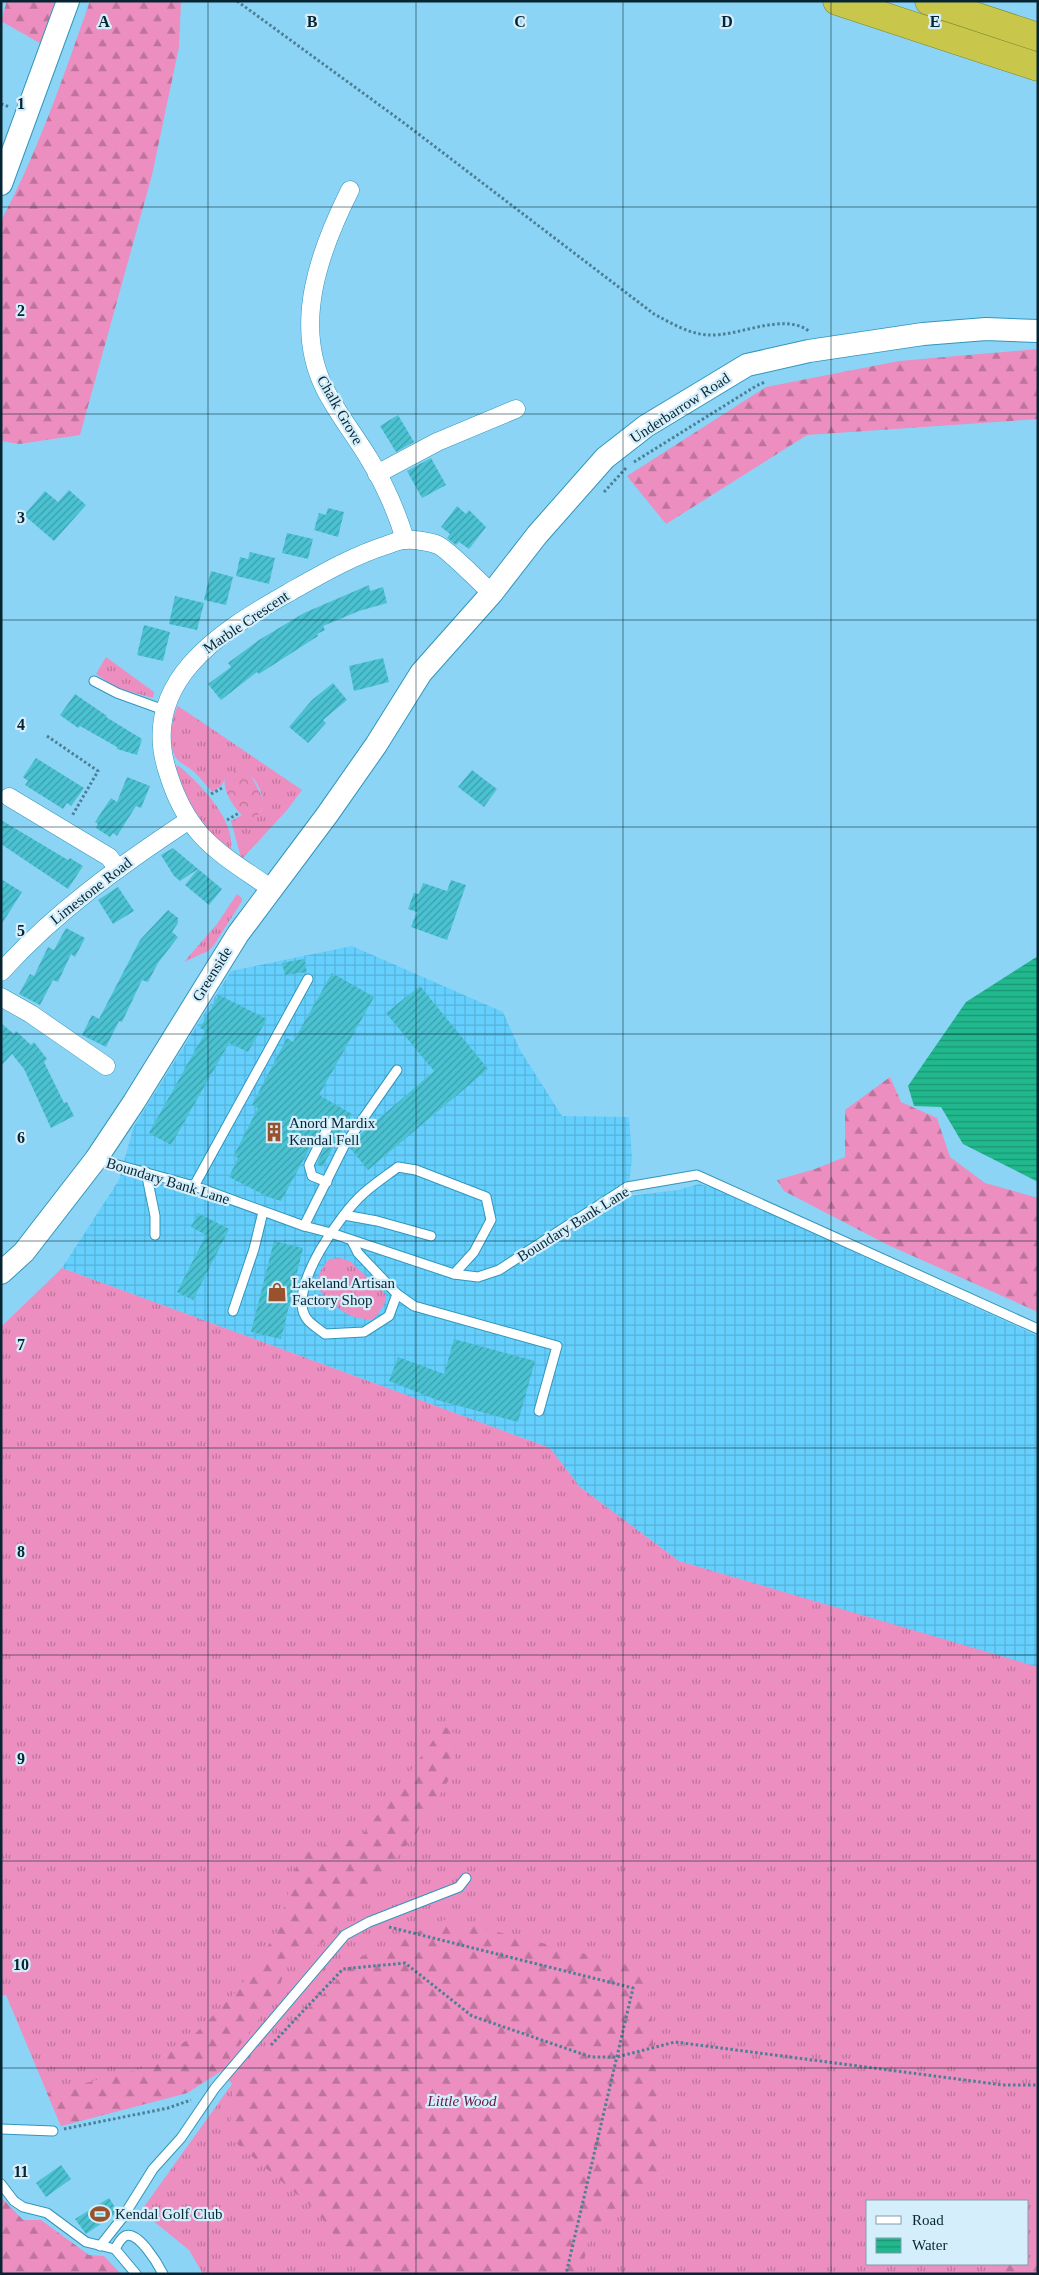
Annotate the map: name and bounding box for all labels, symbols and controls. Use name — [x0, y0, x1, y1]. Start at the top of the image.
text: A — [98, 13, 110, 30]
text: B — [307, 13, 318, 30]
text: C — [514, 13, 526, 30]
text: D — [721, 13, 733, 30]
text: E — [930, 13, 940, 30]
text: 1 — [17, 95, 25, 112]
text: 2 — [17, 302, 25, 319]
street label: Underbarrow Road — [627, 370, 733, 446]
street label: Chalk Grove — [314, 373, 366, 448]
text: 3 — [17, 509, 25, 526]
street label: Marble Crescent — [200, 587, 292, 656]
text: 4 — [17, 716, 25, 733]
street label: Limestone Road — [47, 854, 135, 928]
text: 5 — [17, 922, 25, 939]
street label: Greenside — [189, 944, 235, 1004]
place label: Anord Mardix Kendal Fell — [289, 1115, 376, 1148]
building icon: Anord Mardix Kendal Fell — [263, 1121, 285, 1143]
text: 6 — [17, 1129, 25, 1146]
street label: Boundary Bank Lane — [104, 1155, 232, 1208]
street label: Boundary Bank Lane — [514, 1183, 632, 1265]
place label: Lakeland Artisan Factory Shop — [292, 1275, 395, 1308]
shop icon: Lakeland Artisan Factory Shop — [266, 1281, 288, 1303]
text: 7 — [17, 1336, 25, 1353]
text: 8 — [17, 1543, 25, 1560]
text: 9 — [17, 1750, 25, 1767]
text: 10 — [13, 1956, 29, 1973]
park label: Little Wood — [426, 2093, 497, 2109]
text: 11 — [13, 2163, 29, 2180]
legend — [866, 2200, 1029, 2265]
sports icon: Kendal Golf Club — [89, 2203, 111, 2225]
place label: Kendal Golf Club — [115, 2206, 222, 2222]
text: Road — [912, 2212, 944, 2228]
text: Water — [912, 2237, 947, 2253]

